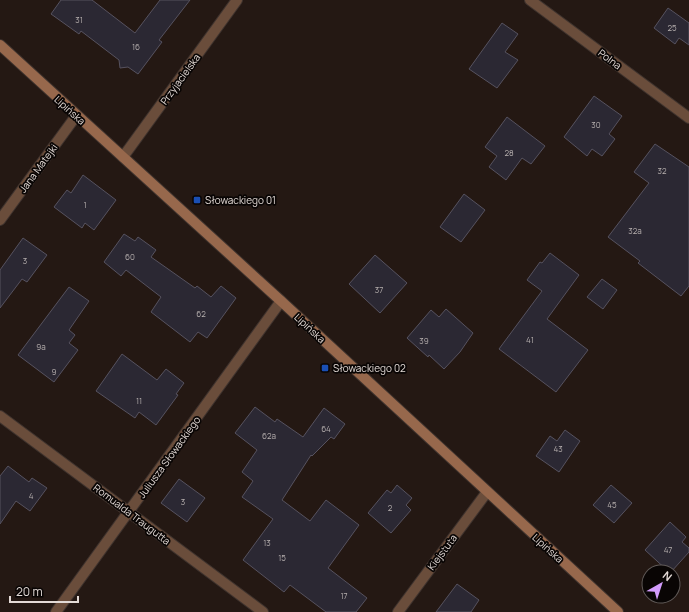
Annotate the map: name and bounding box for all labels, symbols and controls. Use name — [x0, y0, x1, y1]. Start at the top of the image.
house number: 31 — [75, 14, 83, 25]
house number: 25 — [667, 22, 677, 33]
house number: 16 — [132, 41, 140, 52]
street label: Polna — [595, 46, 625, 72]
street label: Przyjacielska — [157, 51, 203, 107]
street label: Lipińska — [51, 92, 89, 128]
house number: 30 — [591, 119, 601, 130]
street label: Jana Matejki — [16, 141, 60, 195]
house number: 28 — [504, 147, 514, 158]
house number: 32 — [658, 165, 667, 176]
place label: Słowackiego 01 — [205, 193, 276, 207]
marker: Słowackiego 01 — [192, 195, 202, 205]
house number: 1 — [83, 199, 87, 210]
house number: 32a — [628, 225, 642, 236]
house number: 60 — [125, 251, 135, 262]
house number: 3 — [23, 255, 27, 266]
house number: 37 — [375, 284, 383, 295]
house number: 62 — [196, 308, 206, 319]
street label: Lipińska — [292, 310, 328, 346]
house number: 41 — [526, 334, 534, 345]
house number: 39 — [419, 335, 429, 346]
house number: 9a — [36, 341, 46, 352]
place label: Słowackiego 02 — [333, 361, 406, 375]
marker: Słowackiego 02 — [320, 363, 330, 373]
house number: 9 — [52, 366, 57, 377]
house number: 11 — [136, 395, 142, 406]
street label: Juliusza Słowackiego — [135, 413, 203, 501]
house number: 64 — [321, 423, 331, 434]
house number: 62a — [262, 430, 276, 441]
house number: 43 — [553, 443, 563, 454]
street label: Romualda Traugutta — [91, 480, 173, 548]
house number: 4 — [29, 490, 34, 501]
house number: 3 — [181, 496, 185, 507]
house number: 45 — [607, 499, 617, 510]
house number: 2 — [388, 502, 393, 513]
street label: Lipińska — [529, 530, 567, 566]
street label: Kiejstuta — [424, 531, 460, 573]
house number: 13 — [263, 537, 271, 548]
house number: 47 — [664, 544, 672, 555]
house number: 15 — [278, 552, 286, 563]
north arrow — [641, 564, 681, 604]
text: N — [660, 568, 675, 584]
scale bar — [10, 578, 78, 604]
text: 20 m — [16, 583, 43, 600]
house number: 17 — [340, 590, 348, 601]

